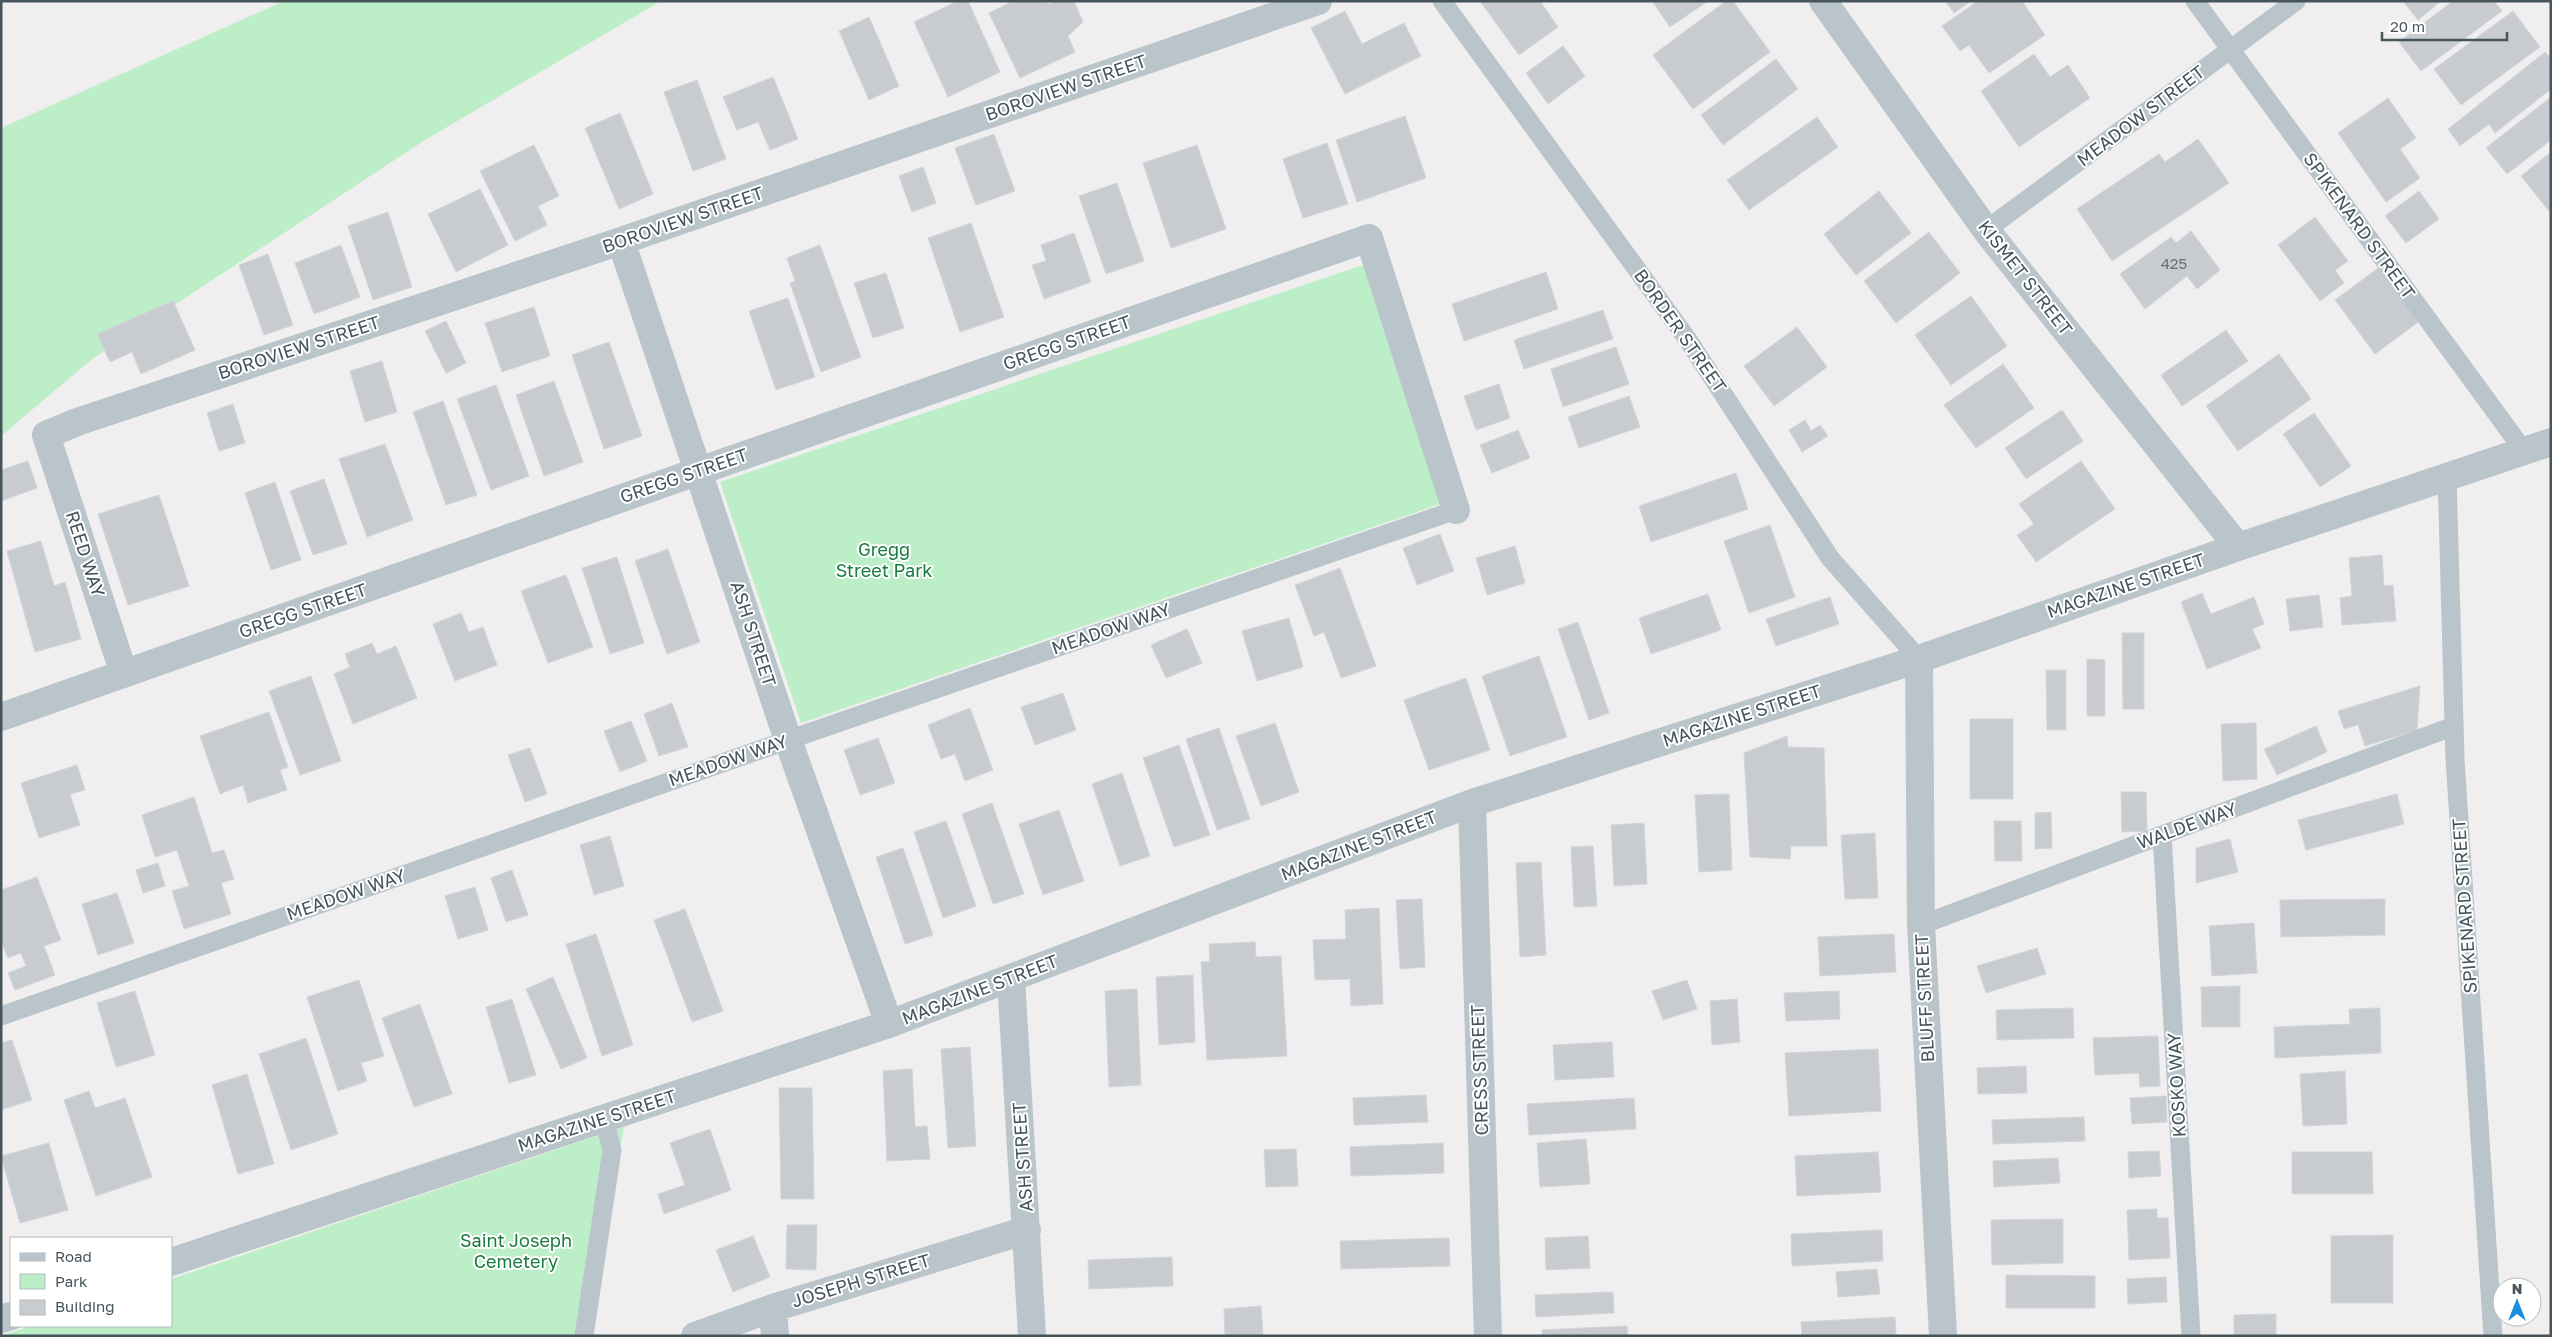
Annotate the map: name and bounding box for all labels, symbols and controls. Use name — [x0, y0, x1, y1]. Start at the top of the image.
scale bar — [2382, 10, 2507, 42]
text: 20 m — [2390, 17, 2425, 35]
street label: BOROVIEW STREET — [982, 49, 1149, 125]
street label: MEADOW STREET — [2072, 60, 2209, 170]
street label: SPIKENARD STREET — [2299, 148, 2420, 303]
street label: BOROVIEW STREET — [599, 181, 766, 257]
street label: KISMET STREET — [1974, 215, 2078, 339]
house number: 425 — [2161, 254, 2187, 272]
street label: BORDER STREET — [1630, 264, 1732, 396]
street label: BOROVIEW STREET — [215, 310, 382, 384]
street label: GREGG STREET — [1000, 310, 1133, 374]
street label: GREGG STREET — [617, 443, 750, 507]
street label: REED WAY — [62, 508, 110, 600]
park label: Gregg Street Park — [836, 538, 932, 581]
street label: MAGAZINE STREET — [2044, 548, 2207, 622]
street label: GREGG STREET — [236, 578, 369, 642]
street label: ASH STREET — [727, 578, 781, 689]
street label: MEADOW WAY — [1048, 597, 1173, 659]
street label: MAGAZINE STREET — [1660, 679, 1824, 751]
street label: MEADOW WAY — [665, 729, 790, 791]
street label: WALDE WAY — [2134, 797, 2240, 853]
street label: MAGAZINE STREET — [1278, 805, 1440, 885]
street label: SPIKENARD STREET — [2447, 818, 2481, 994]
street label: MEADOW WAY — [283, 863, 408, 925]
street label: BLUFF STREET — [1910, 933, 1938, 1063]
street label: MAGAZINE STREET — [899, 949, 1061, 1029]
street label: CRESS STREET — [1466, 1004, 1492, 1136]
street label: KOSKO WAY — [2162, 1032, 2190, 1138]
street label: MAGAZINE STREET — [515, 1084, 679, 1156]
street label: ASH STREET — [1007, 1102, 1037, 1213]
park label: Saint Joseph Cemetery — [460, 1229, 572, 1272]
legend — [10, 1237, 172, 1327]
text: Road — [55, 1247, 92, 1265]
street label: JOSEPH STREET — [789, 1248, 933, 1312]
text: Park — [55, 1272, 88, 1290]
north arrow — [2492, 1277, 2542, 1327]
text: N — [2512, 1280, 2522, 1297]
text: Building — [55, 1297, 115, 1315]

